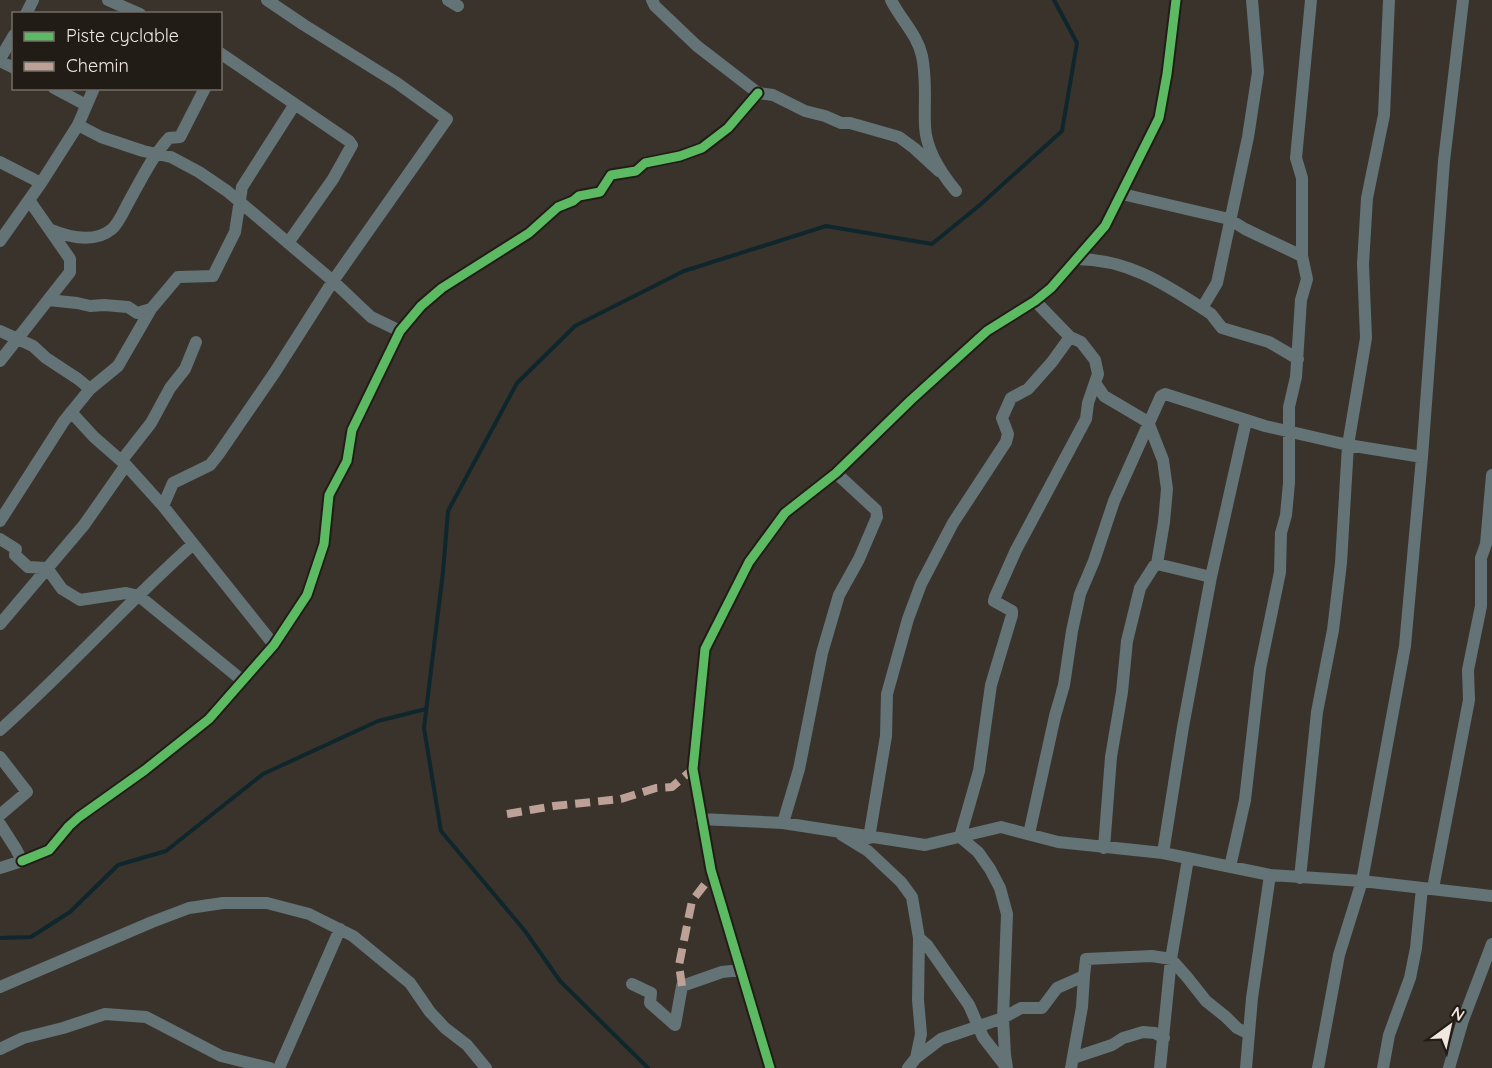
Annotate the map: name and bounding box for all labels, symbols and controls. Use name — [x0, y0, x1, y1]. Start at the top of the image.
legend — [12, 12, 222, 90]
text: Piste cyclable — [66, 24, 179, 47]
text: Chemin — [66, 54, 129, 77]
north arrow — [1420, 996, 1480, 1056]
text: N — [1448, 1002, 1469, 1025]

